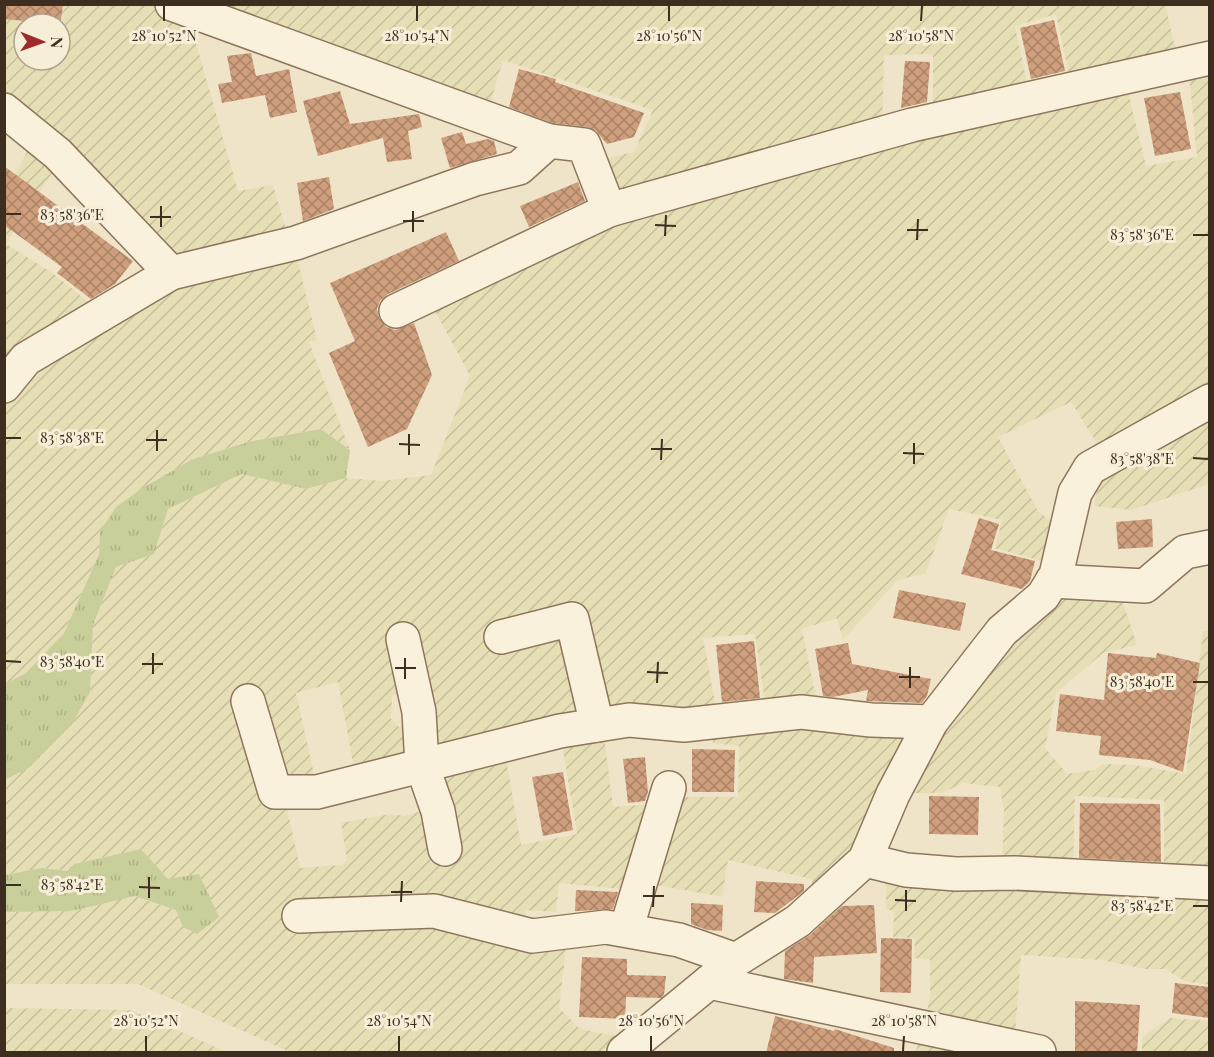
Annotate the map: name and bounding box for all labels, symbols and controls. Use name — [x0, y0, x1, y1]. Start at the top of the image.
north arrow — [12, 12, 72, 72]
text: 28°10'52"N — [131, 25, 197, 45]
text: 28°10'54"N — [384, 25, 450, 45]
text: 28°10'56"N — [636, 25, 702, 45]
text: 28°10'58"N — [888, 25, 955, 45]
text: N — [47, 36, 68, 49]
text: 83°58'36"E — [40, 204, 104, 224]
text: 83°58'36"E — [1110, 224, 1174, 244]
text: 83°58'38"E — [40, 427, 104, 447]
text: 83°58'38"E — [1110, 448, 1174, 468]
text: 83°58'40"E — [40, 651, 104, 671]
text: 83°58'40"E — [1110, 671, 1174, 691]
text: 83°58'42"E — [41, 874, 103, 894]
text: 83°58'42"E — [1111, 895, 1173, 915]
text: 28°10'52"N — [113, 1010, 179, 1030]
text: 28°10'54"N — [366, 1010, 432, 1030]
text: 28°10'56"N — [618, 1010, 684, 1030]
text: 28°10'58"N — [871, 1010, 938, 1030]

